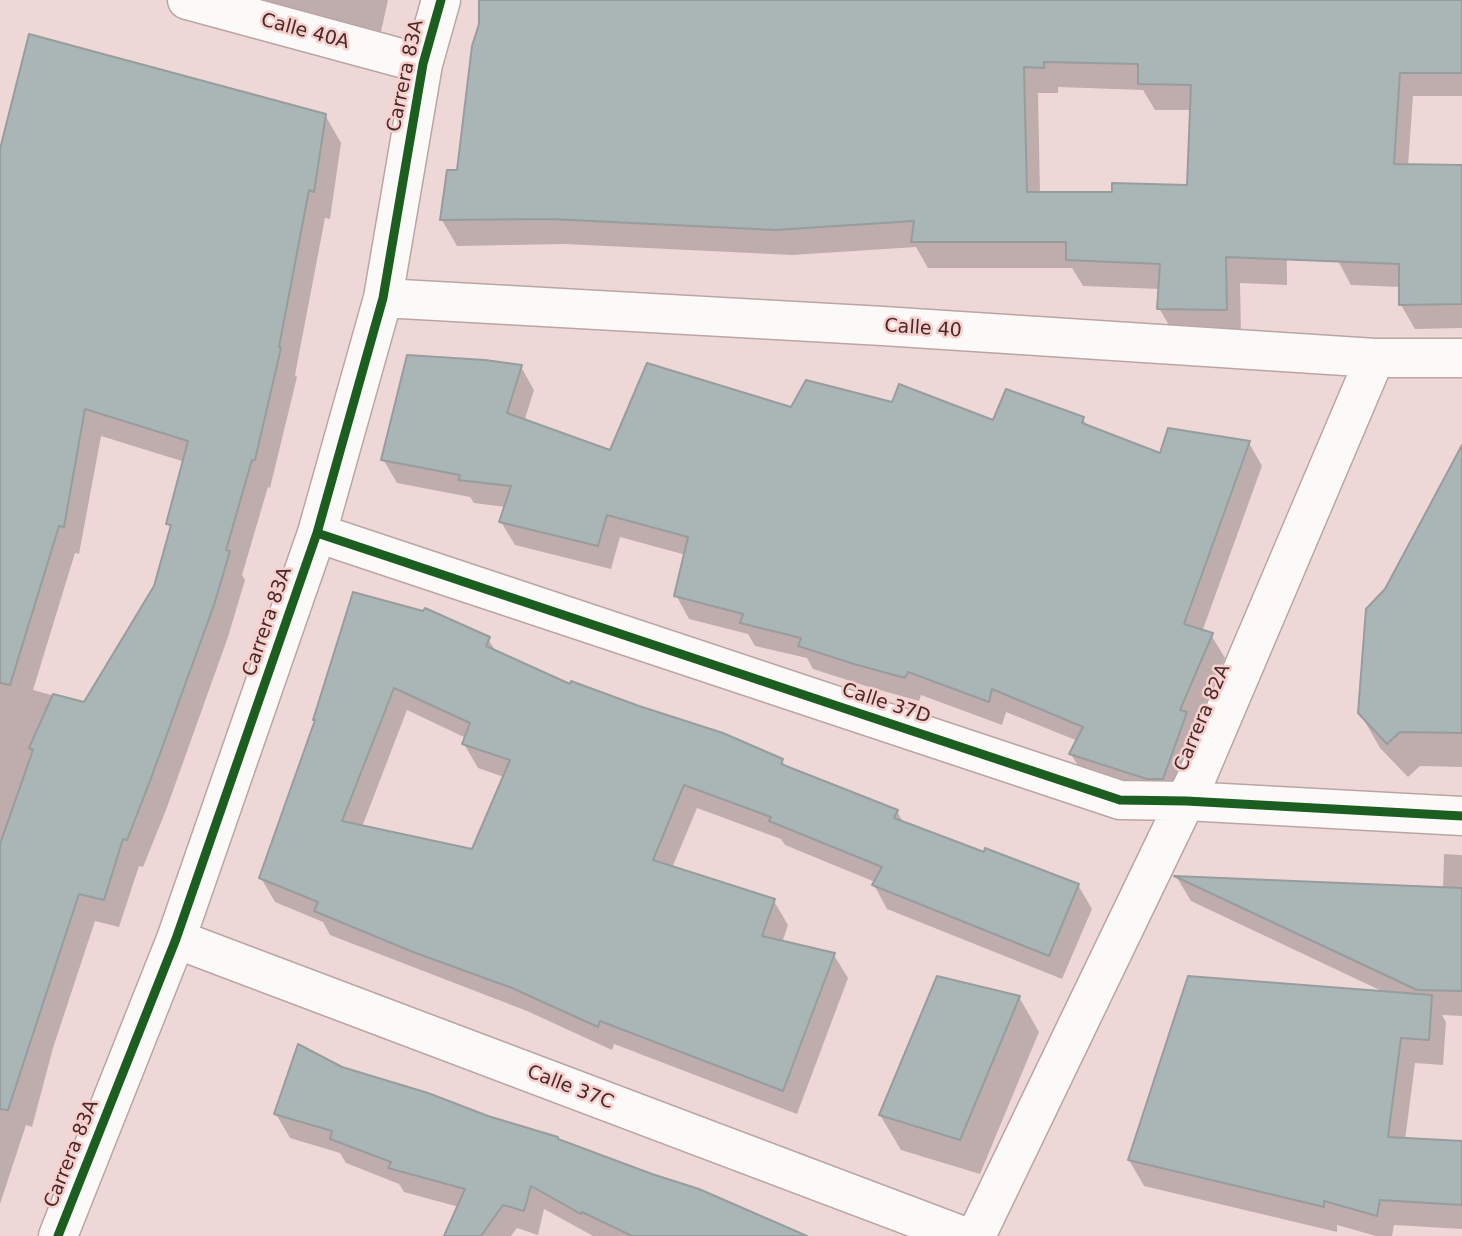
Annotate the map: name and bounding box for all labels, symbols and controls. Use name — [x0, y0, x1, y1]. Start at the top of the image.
street label: Calle 40A — [258, 9, 352, 55]
street label: Carrera 83A — [383, 18, 429, 134]
street label: Calle 40 — [884, 315, 962, 343]
street label: Carrera 83A — [239, 564, 297, 680]
street label: Carrera 82A — [1170, 661, 1236, 775]
street label: Calle 37D — [839, 679, 933, 729]
street label: Calle 37C — [524, 1061, 616, 1115]
street label: Carrera 83A — [40, 1097, 104, 1211]

